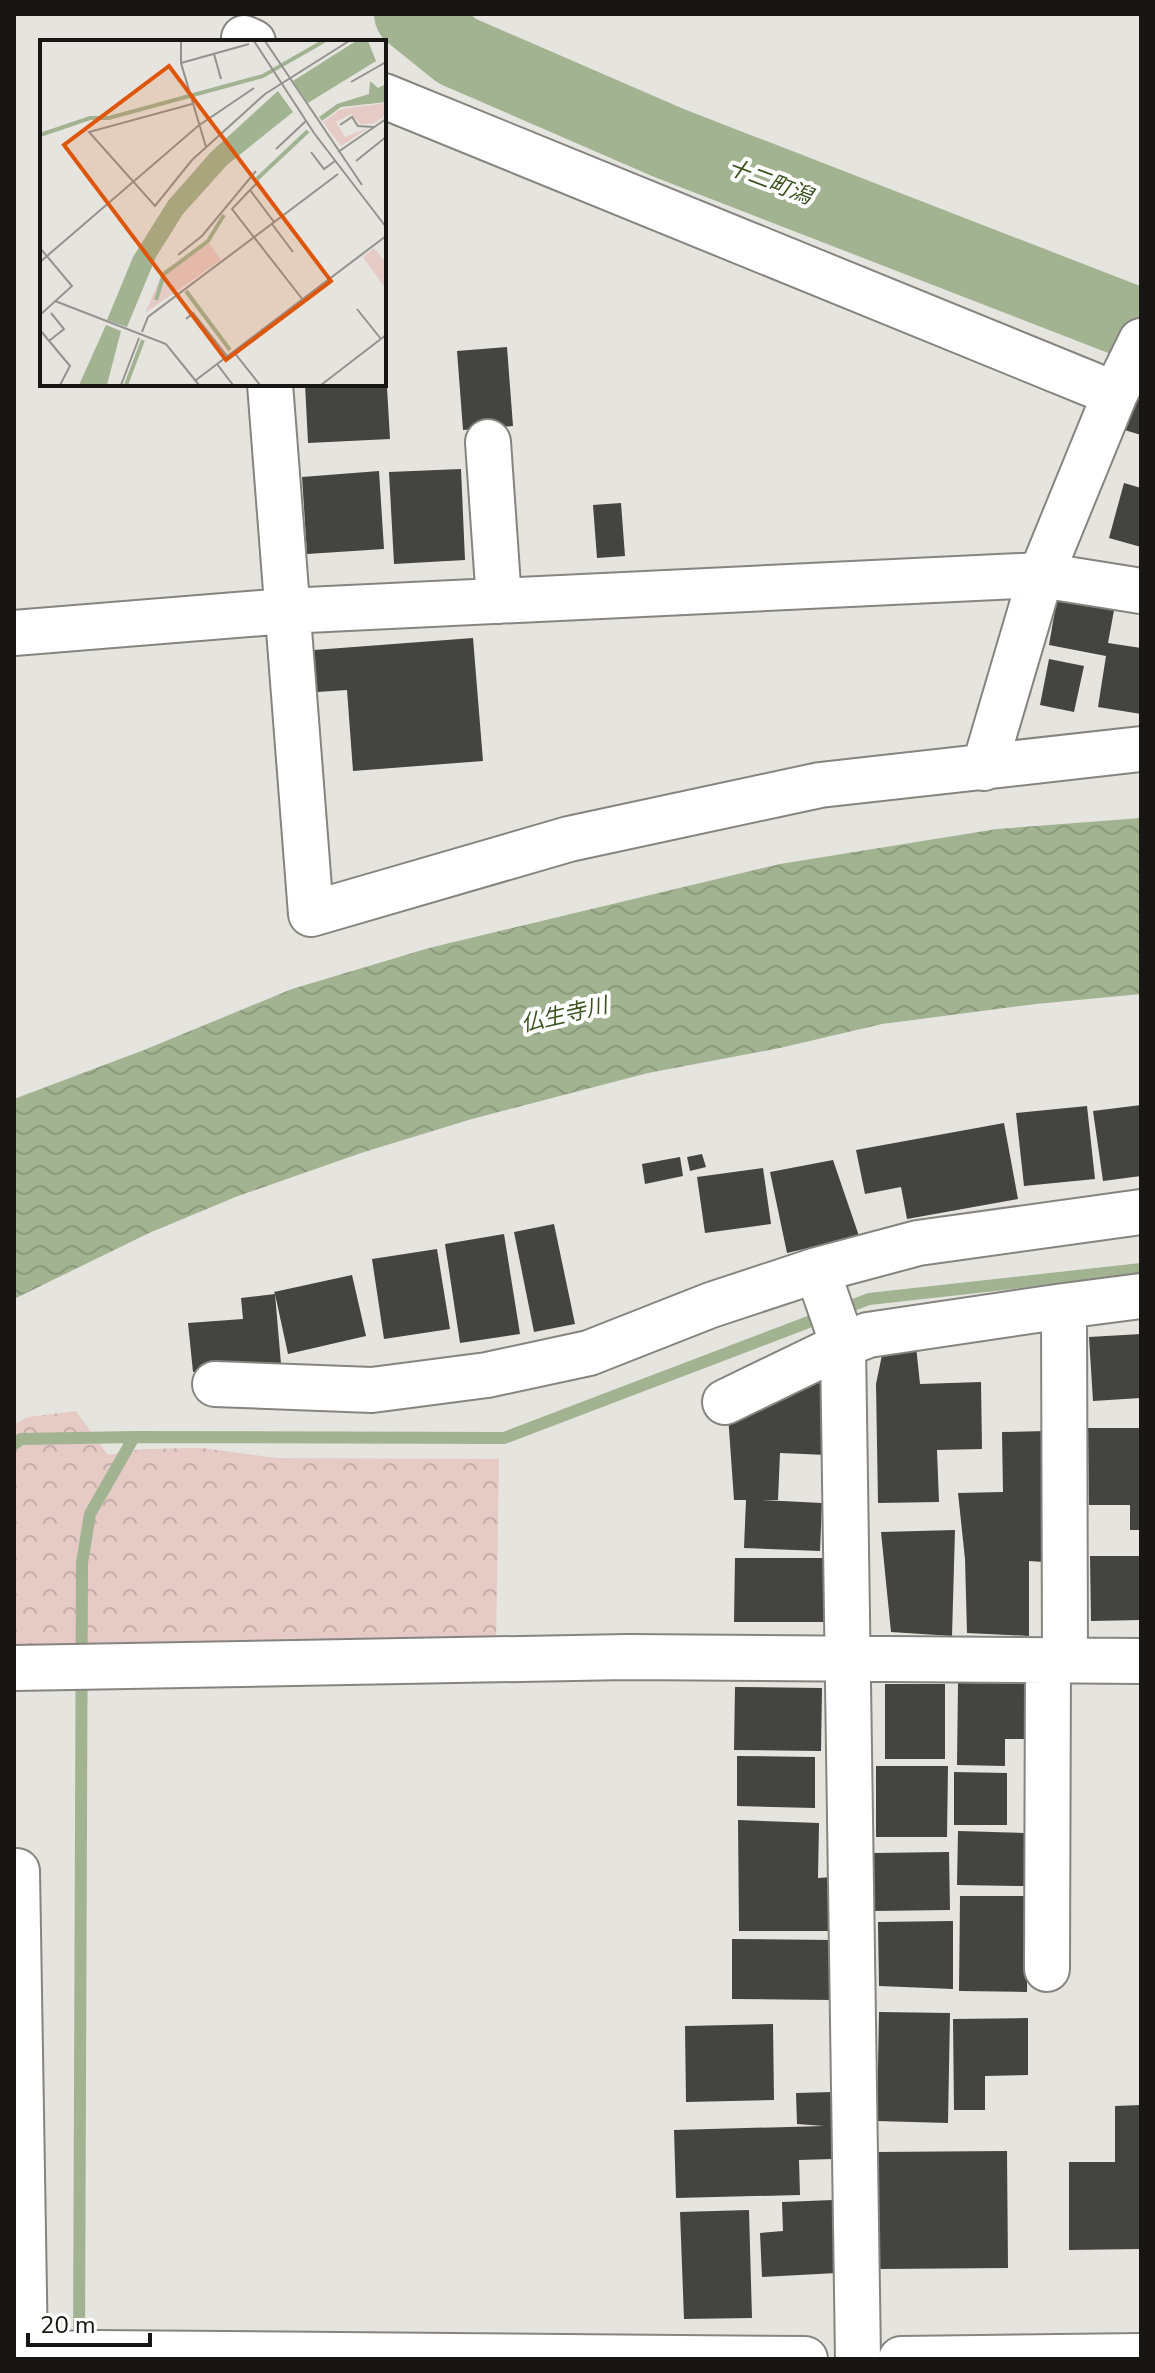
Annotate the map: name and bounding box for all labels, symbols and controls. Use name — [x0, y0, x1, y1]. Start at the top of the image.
inset map — [40, 40, 386, 386]
water label: 十二町潟 — [723, 152, 819, 213]
water label: 仏生寺川 — [518, 990, 612, 1039]
scale bar — [28, 2297, 150, 2347]
text: 20 m — [40, 2309, 96, 2341]

